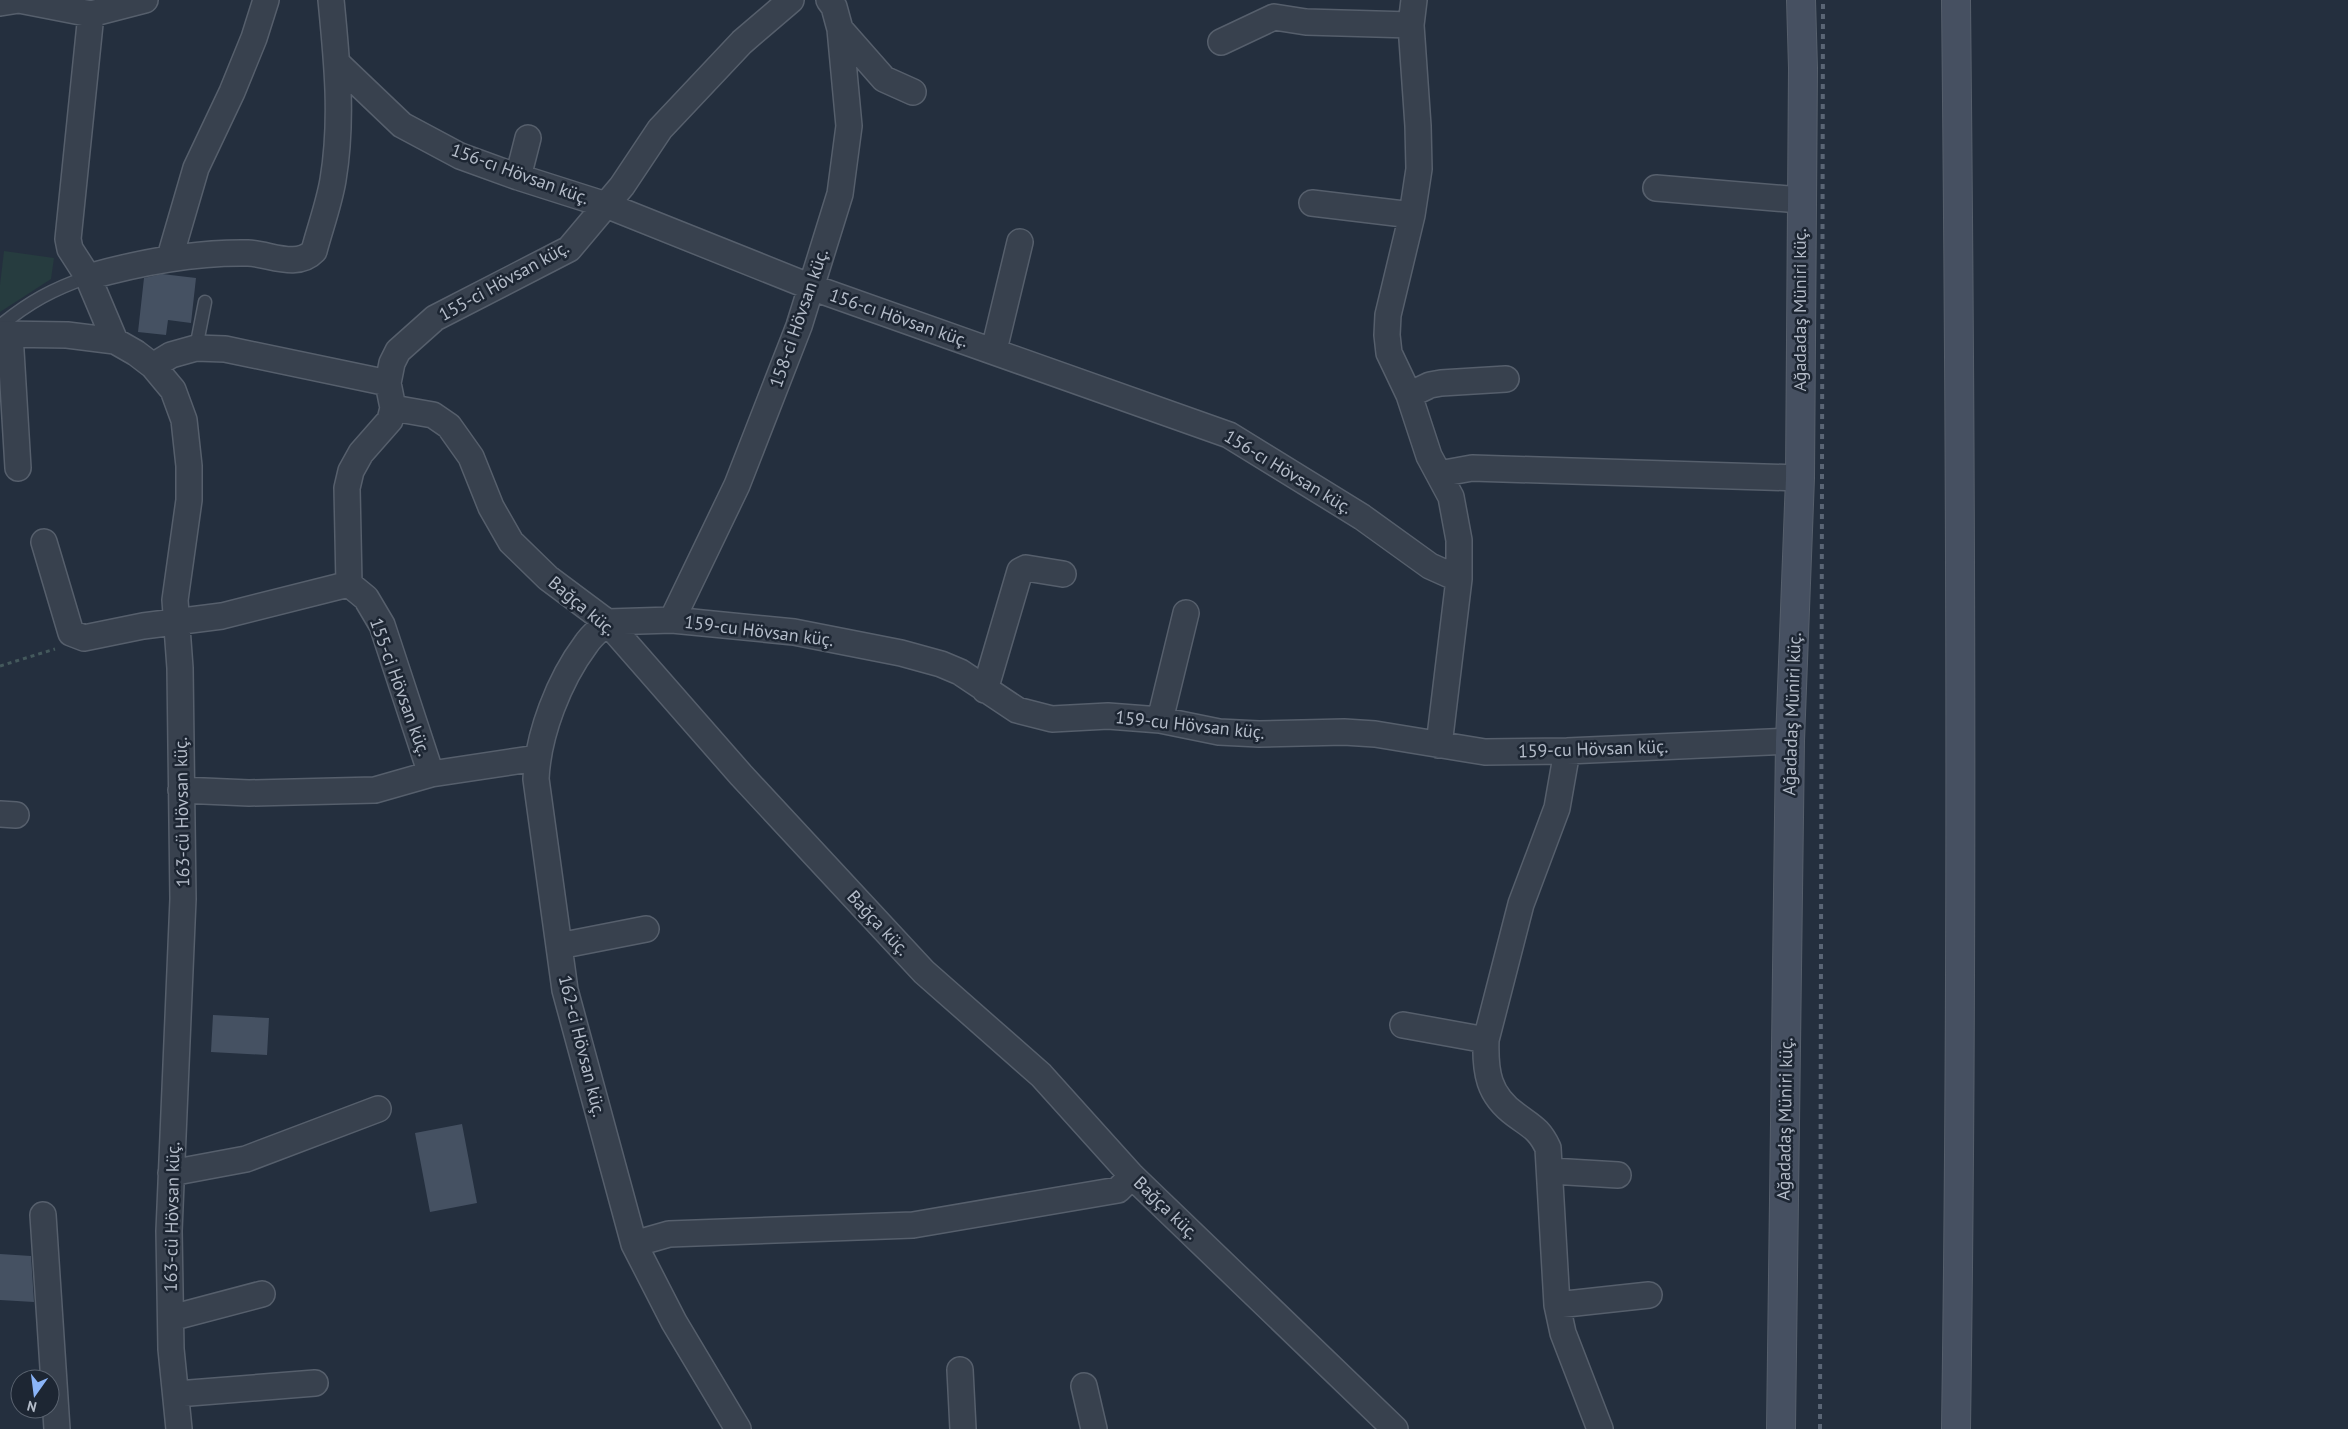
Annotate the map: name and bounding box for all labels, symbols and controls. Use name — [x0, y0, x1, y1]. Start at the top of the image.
street label: 156-cı Hövsan küç. — [448, 138, 592, 209]
street label: Ağadadaş Müniri küç. — [1788, 228, 1811, 392]
street label: 155-ci Hövsan küç. — [435, 235, 573, 326]
street label: 158-ci Hövsan küç. — [764, 245, 833, 390]
street label: 156-cı Hövsan küç. — [827, 283, 972, 352]
street label: 156-cı Hövsan küç. — [1220, 424, 1356, 519]
street label: Bağça küç. — [544, 571, 621, 641]
street label: 159-cu Hövsan küç. — [683, 610, 835, 651]
street label: 155-ci Hövsan küç. — [365, 615, 436, 759]
street label: Ağadadaş Müniri küç. — [1777, 632, 1806, 796]
street label: 159-cu Hövsan küç. — [1114, 705, 1266, 744]
street label: 159-cu Hövsan küç. — [1518, 734, 1668, 763]
street label: 163-cü Hövsan küç. — [169, 737, 194, 887]
street label: Bağça küç. — [842, 885, 914, 960]
street label: 162-ci Hövsan küç. — [554, 973, 611, 1119]
street label: Ağadadaş Müniri küç. — [1772, 1037, 1797, 1201]
street label: 163-cü Hövsan küç. — [159, 1142, 184, 1292]
street label: Bağça küç. — [1129, 1171, 1204, 1244]
north arrow — [10, 1369, 60, 1419]
text: N — [25, 1397, 38, 1416]

